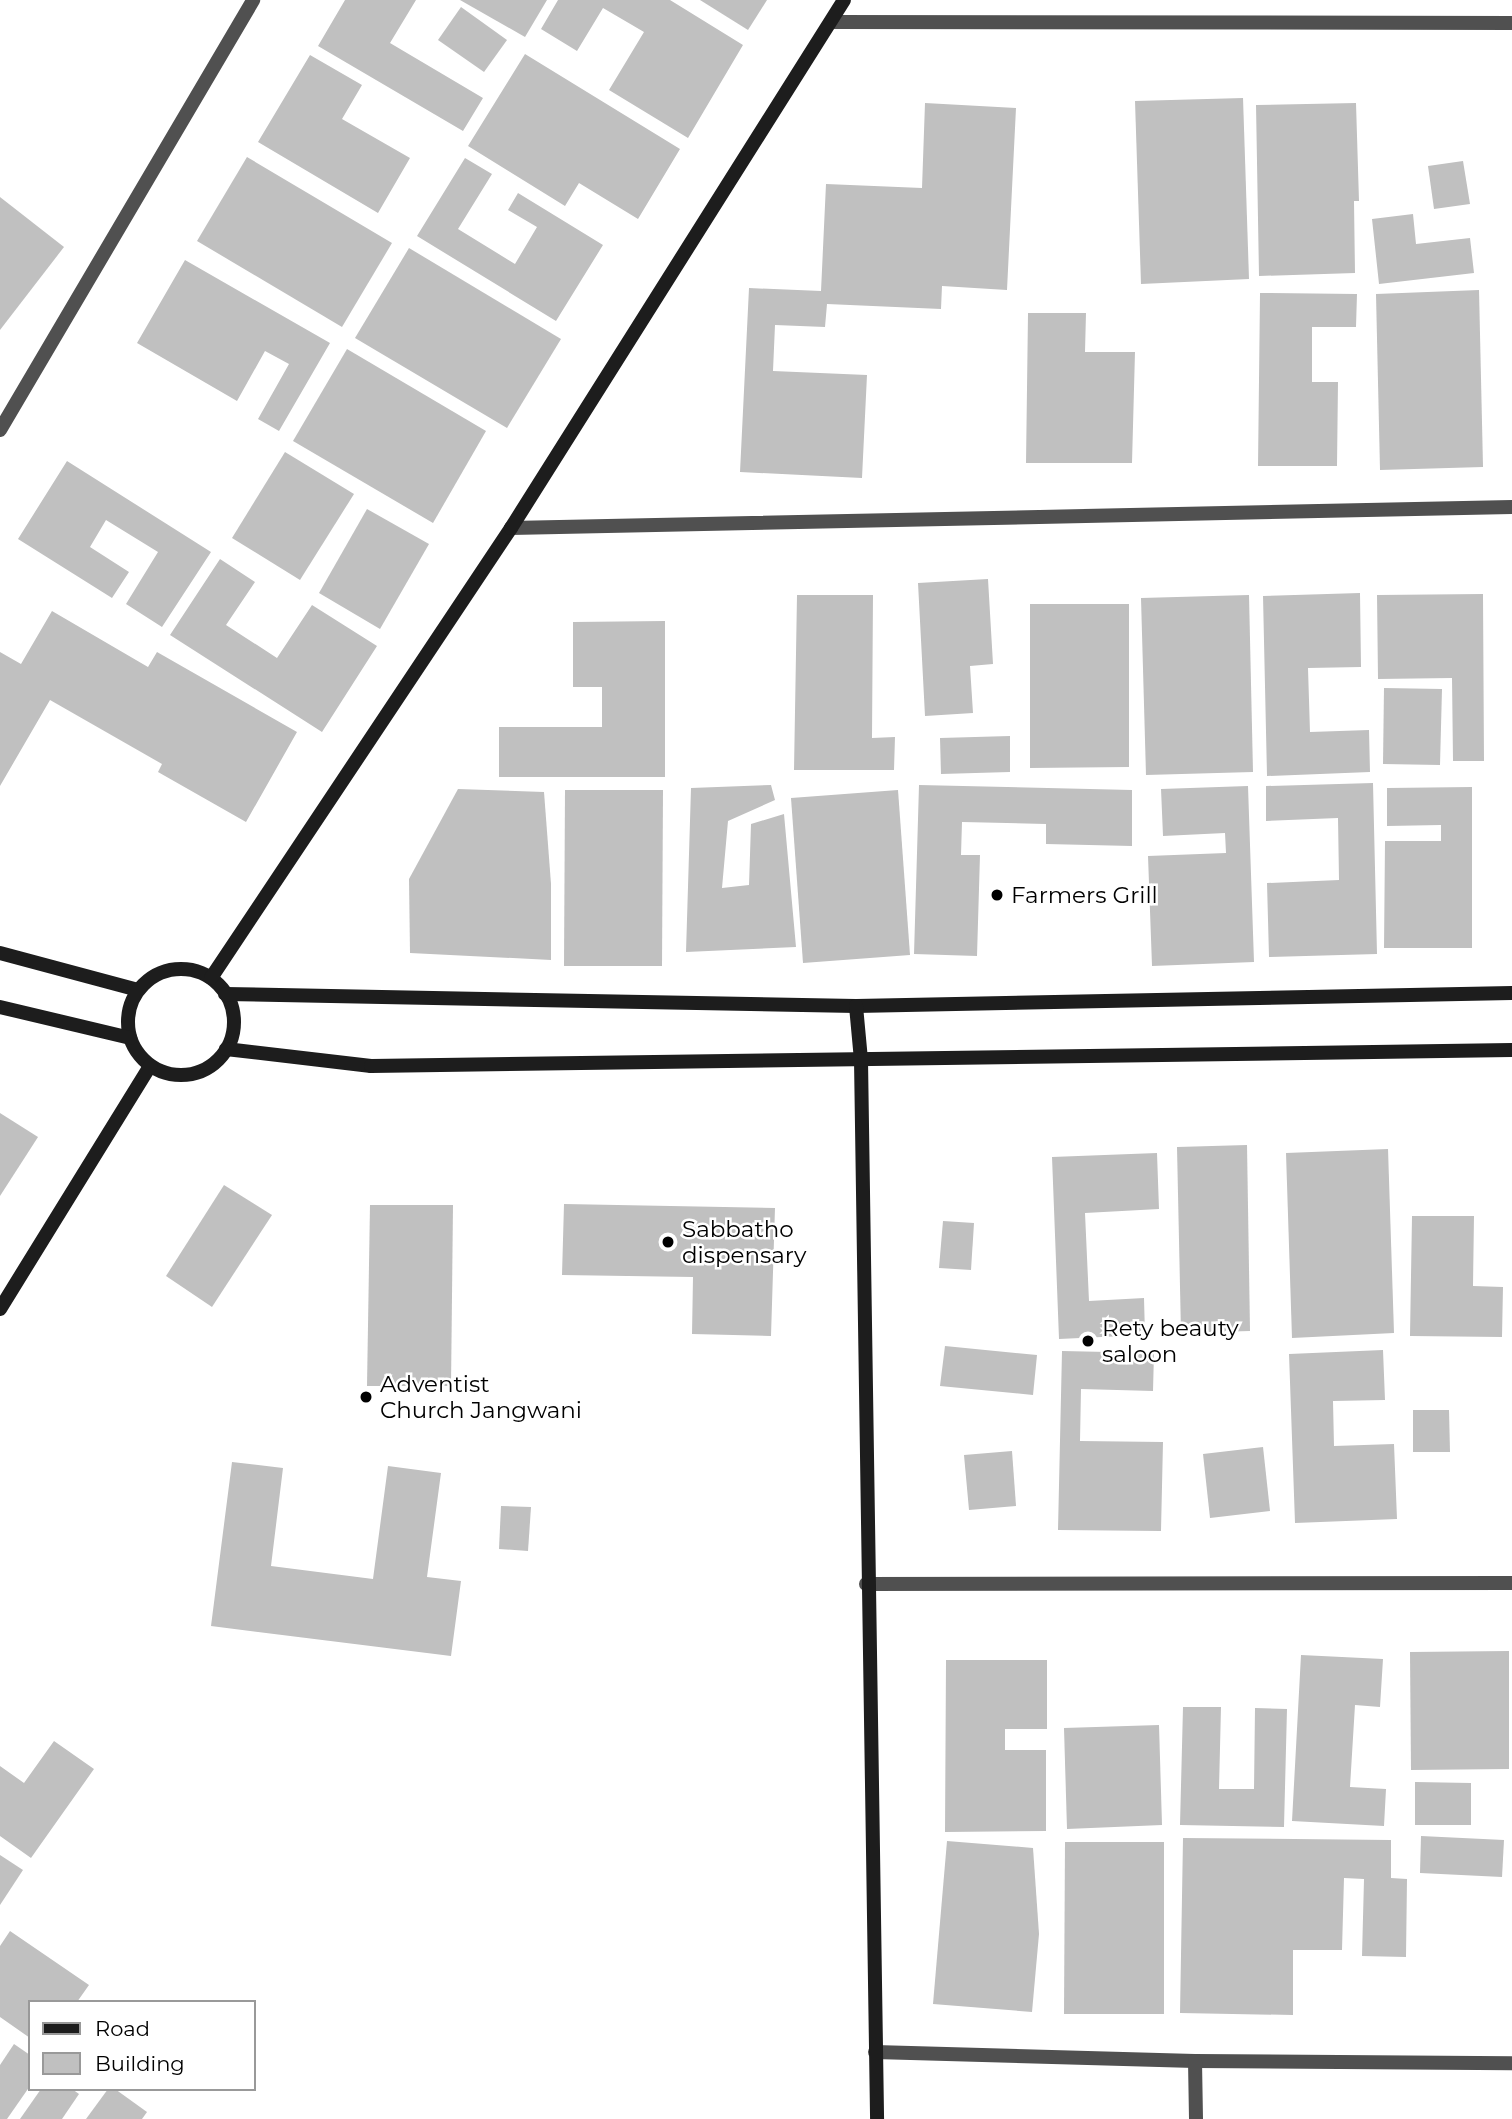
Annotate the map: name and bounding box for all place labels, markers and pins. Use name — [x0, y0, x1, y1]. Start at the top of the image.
place label: Farmers Grill — [1011, 881, 1158, 909]
marker: Farmers Grill — [989, 887, 1005, 903]
place label: Sabbatho dispensary — [682, 1215, 806, 1269]
marker: Sabbatho dispensary — [660, 1234, 676, 1250]
place label: Rety beauty saloon — [1102, 1314, 1239, 1368]
marker: Rety beauty saloon — [1080, 1333, 1096, 1349]
place label: Adventist Church Jangwani — [380, 1370, 582, 1424]
marker: Adventist Church Jangwani — [358, 1389, 374, 1405]

